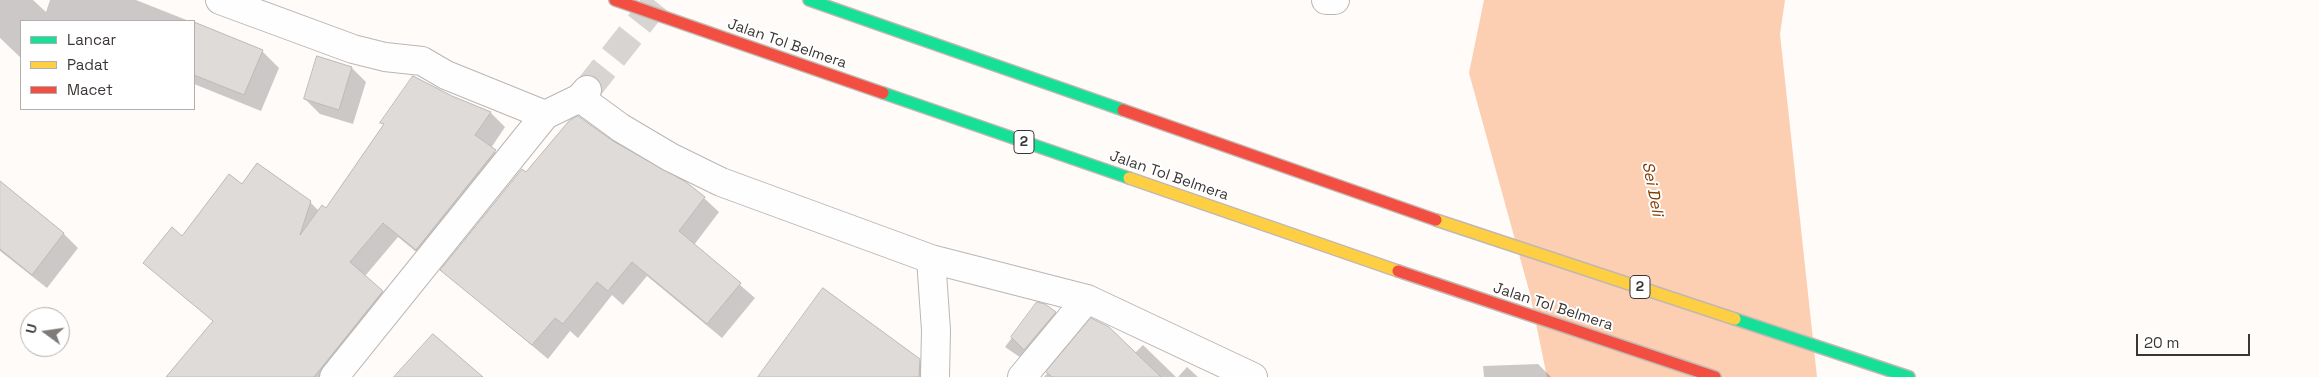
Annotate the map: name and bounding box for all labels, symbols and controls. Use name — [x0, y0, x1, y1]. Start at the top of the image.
street label: Jalan Tol Belmera — [725, 15, 849, 73]
legend — [20, 20, 195, 110]
text: Lancar — [67, 30, 116, 49]
text: Padat — [67, 55, 109, 74]
text: Macet — [67, 80, 113, 99]
road number: 2 — [1014, 130, 1034, 154]
street label: Jalan Tol Belmera — [1107, 147, 1231, 205]
water label: Sei Deli — [1637, 160, 1667, 218]
road number: 2 — [1630, 276, 1650, 298]
street label: Jalan Tol Belmera — [1491, 279, 1615, 335]
north arrow — [20, 307, 70, 357]
text: U — [22, 322, 41, 335]
scale bar — [2139, 324, 2253, 356]
text: 20 m — [2144, 333, 2179, 352]

